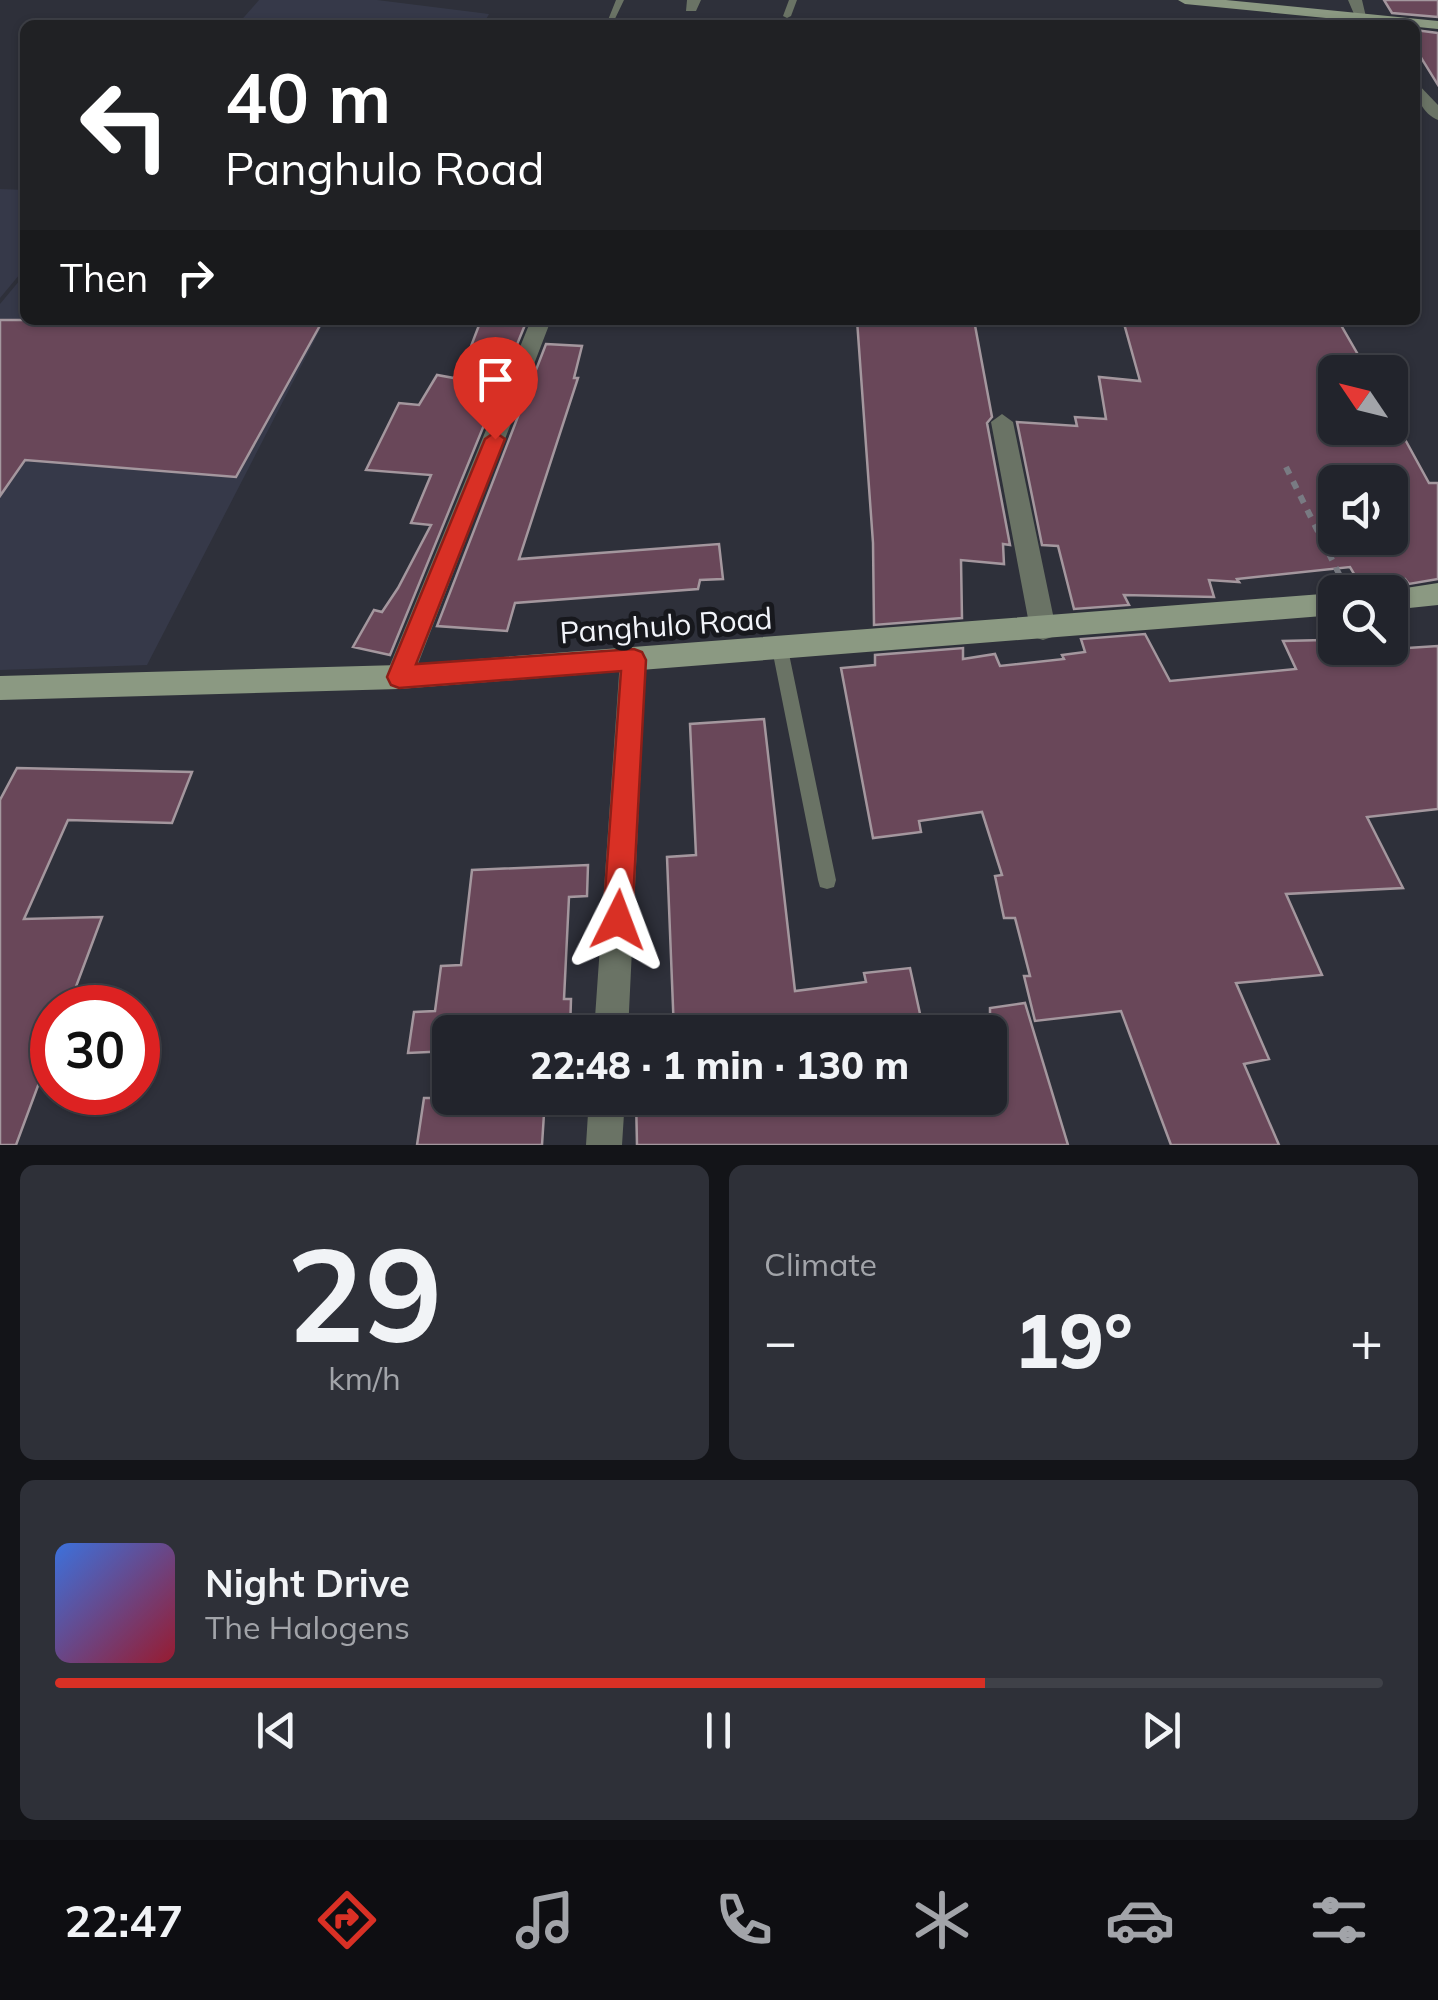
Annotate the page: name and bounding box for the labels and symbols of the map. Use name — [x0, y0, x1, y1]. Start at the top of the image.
pin — [453, 337, 538, 440]
north arrow — [1318, 355, 1408, 445]
street label: Panghulo Road — [558, 599, 774, 651]
position arrow — [566, 868, 670, 972]
speed limit sign: 30 — [30, 985, 160, 1115]

